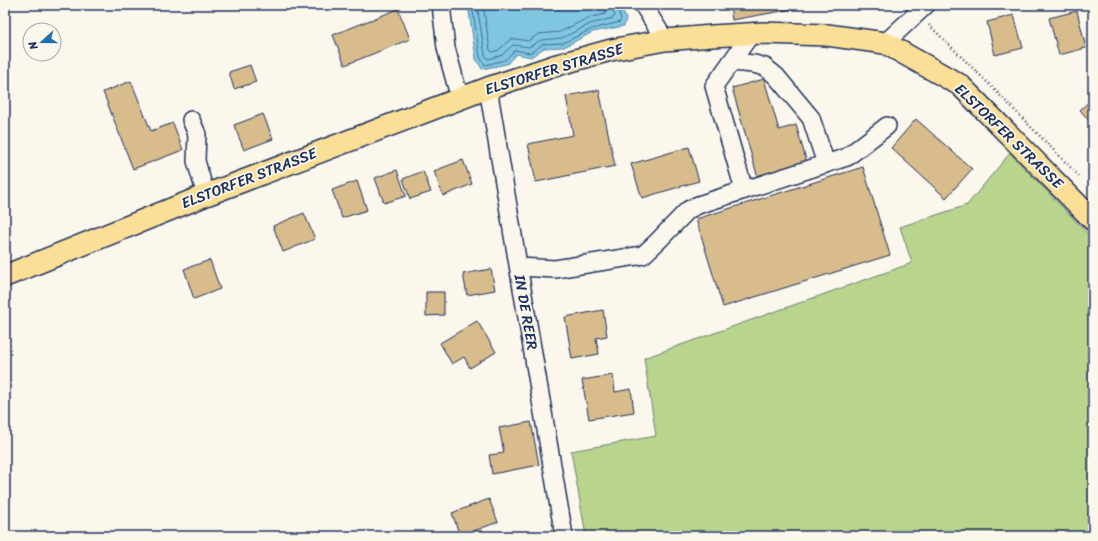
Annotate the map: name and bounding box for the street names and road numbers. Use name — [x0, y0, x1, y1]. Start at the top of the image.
street label: ELSTORFER STRASSE — [482, 35, 628, 102]
street label: ELSTORFER STRASSE — [948, 77, 1071, 196]
street label: ELSTORFER STRASSE — [177, 140, 322, 216]
street label: IN DE REER — [506, 271, 545, 352]

